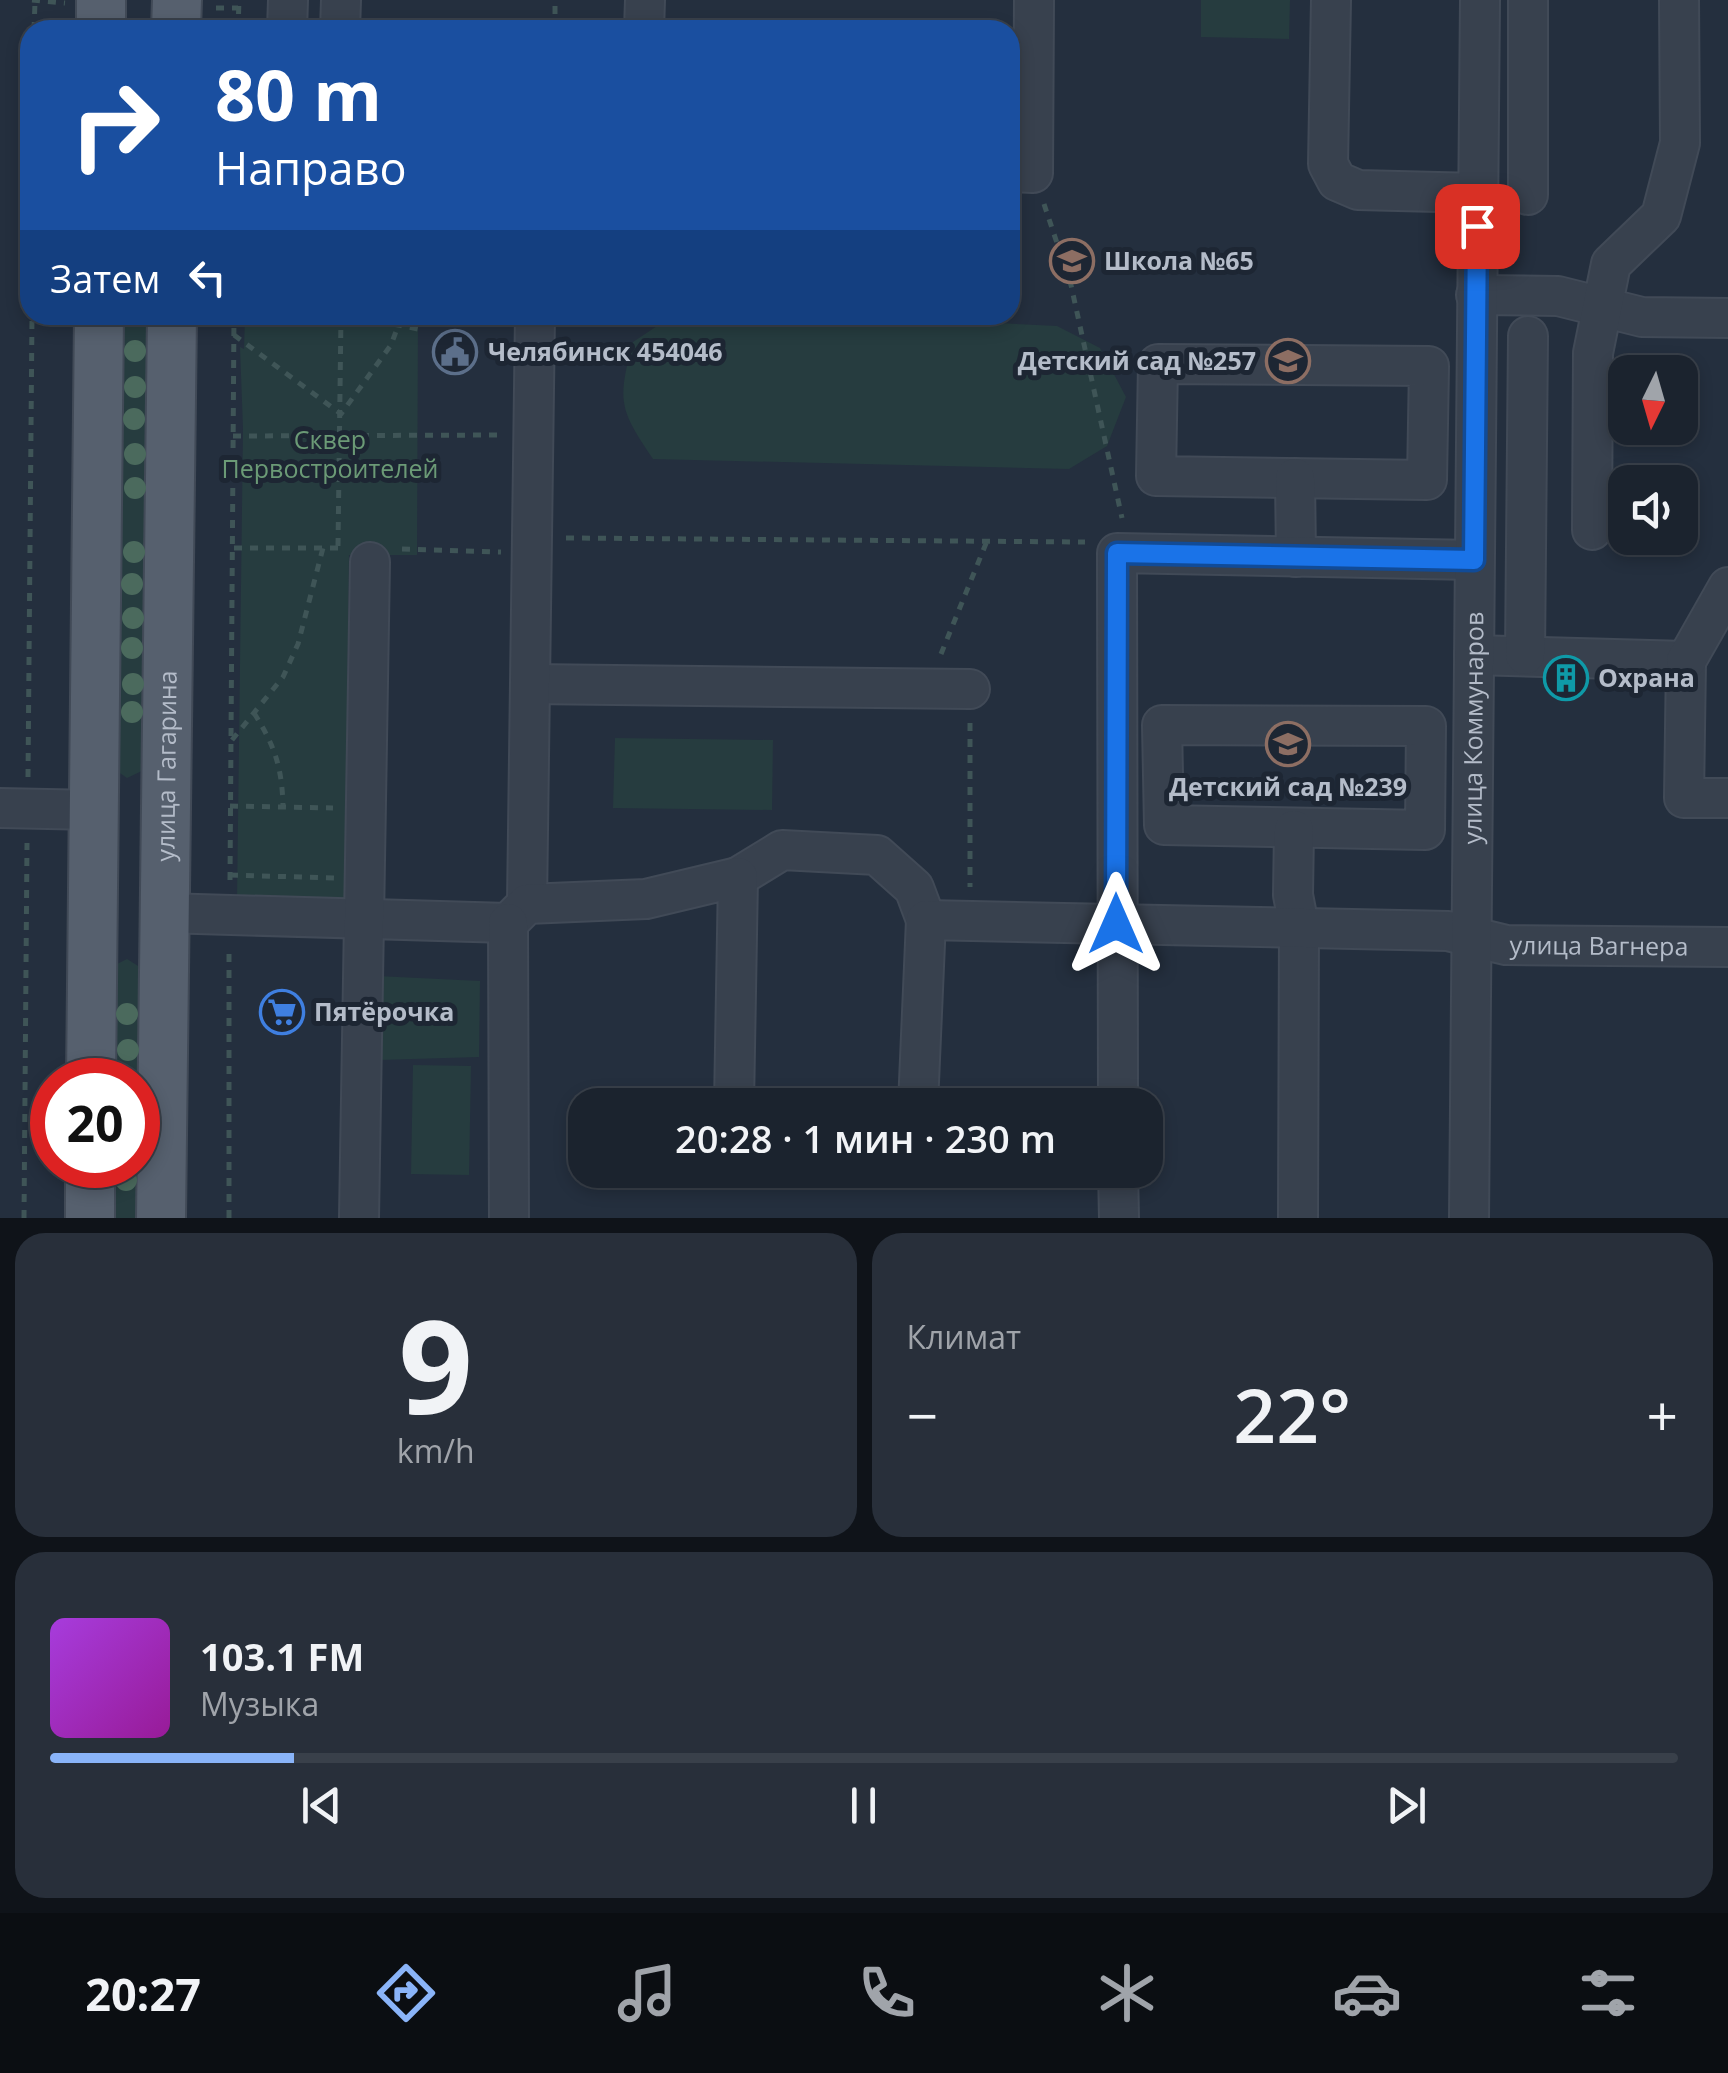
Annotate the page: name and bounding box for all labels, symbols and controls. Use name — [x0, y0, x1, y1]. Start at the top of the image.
text: 80 m — [215, 46, 382, 142]
icon: right — [50, 60, 180, 190]
text: Направо — [215, 137, 407, 198]
pin — [1435, 184, 1520, 269]
icon: arrive — [1450, 199, 1505, 254]
school or university icon: Школа №65 — [1049, 238, 1095, 284]
place label: Школа №65 — [1104, 243, 1254, 277]
icon: left — [180, 250, 235, 305]
text: Затем — [50, 252, 160, 304]
public building icon: Челябинск 454046 — [432, 329, 478, 375]
place label: Челябинск 454046 — [488, 334, 723, 368]
school or university icon: Детский сад №257 — [1265, 338, 1311, 384]
place label: Детский сад №257 — [1018, 343, 1256, 377]
north arrow — [1608, 355, 1698, 445]
map controls — [1608, 355, 1698, 555]
park label: Сквер Первостроителей — [222, 422, 438, 485]
button: sound — [1608, 465, 1698, 555]
street label: улица Коммунаров — [1454, 611, 1490, 845]
building icon: Охрана — [1543, 655, 1589, 701]
place label: Охрана — [1598, 660, 1695, 694]
street label: улица Гагарина — [147, 670, 184, 862]
school or university icon: Детский сад №239 — [1265, 721, 1311, 767]
place label: Детский сад №239 — [1169, 769, 1407, 803]
position arrow — [1064, 872, 1168, 976]
street label: улица Вагнера — [1510, 927, 1689, 963]
supermarket icon: Пятёрочка — [259, 989, 305, 1035]
place label: Пятёрочка — [314, 994, 454, 1028]
speed limit sign: 20 — [30, 1058, 160, 1188]
text: 20:28 · 1 мин · 230 m — [675, 1112, 1056, 1164]
text: 9 — [399, 1275, 473, 1452]
text: Климат — [907, 1315, 1021, 1358]
text: 22° — [1233, 1363, 1351, 1465]
text: − — [907, 1377, 938, 1452]
text: + — [1647, 1377, 1678, 1452]
text: km/h — [397, 1429, 475, 1472]
text: 103.1 FM — [200, 1630, 364, 1682]
text: Музыка — [200, 1682, 319, 1725]
icon: previous — [294, 1778, 349, 1833]
icon: pause — [836, 1778, 891, 1833]
icon: next — [1379, 1778, 1434, 1833]
icon: directions — [371, 1958, 441, 2028]
icon: music — [612, 1958, 682, 2028]
icon: phone — [852, 1958, 922, 2028]
icon: climate — [1092, 1958, 1162, 2028]
icon: car — [1332, 1958, 1402, 2028]
icon: filters — [1573, 1958, 1643, 2028]
text: 20:27 — [85, 1963, 201, 2024]

